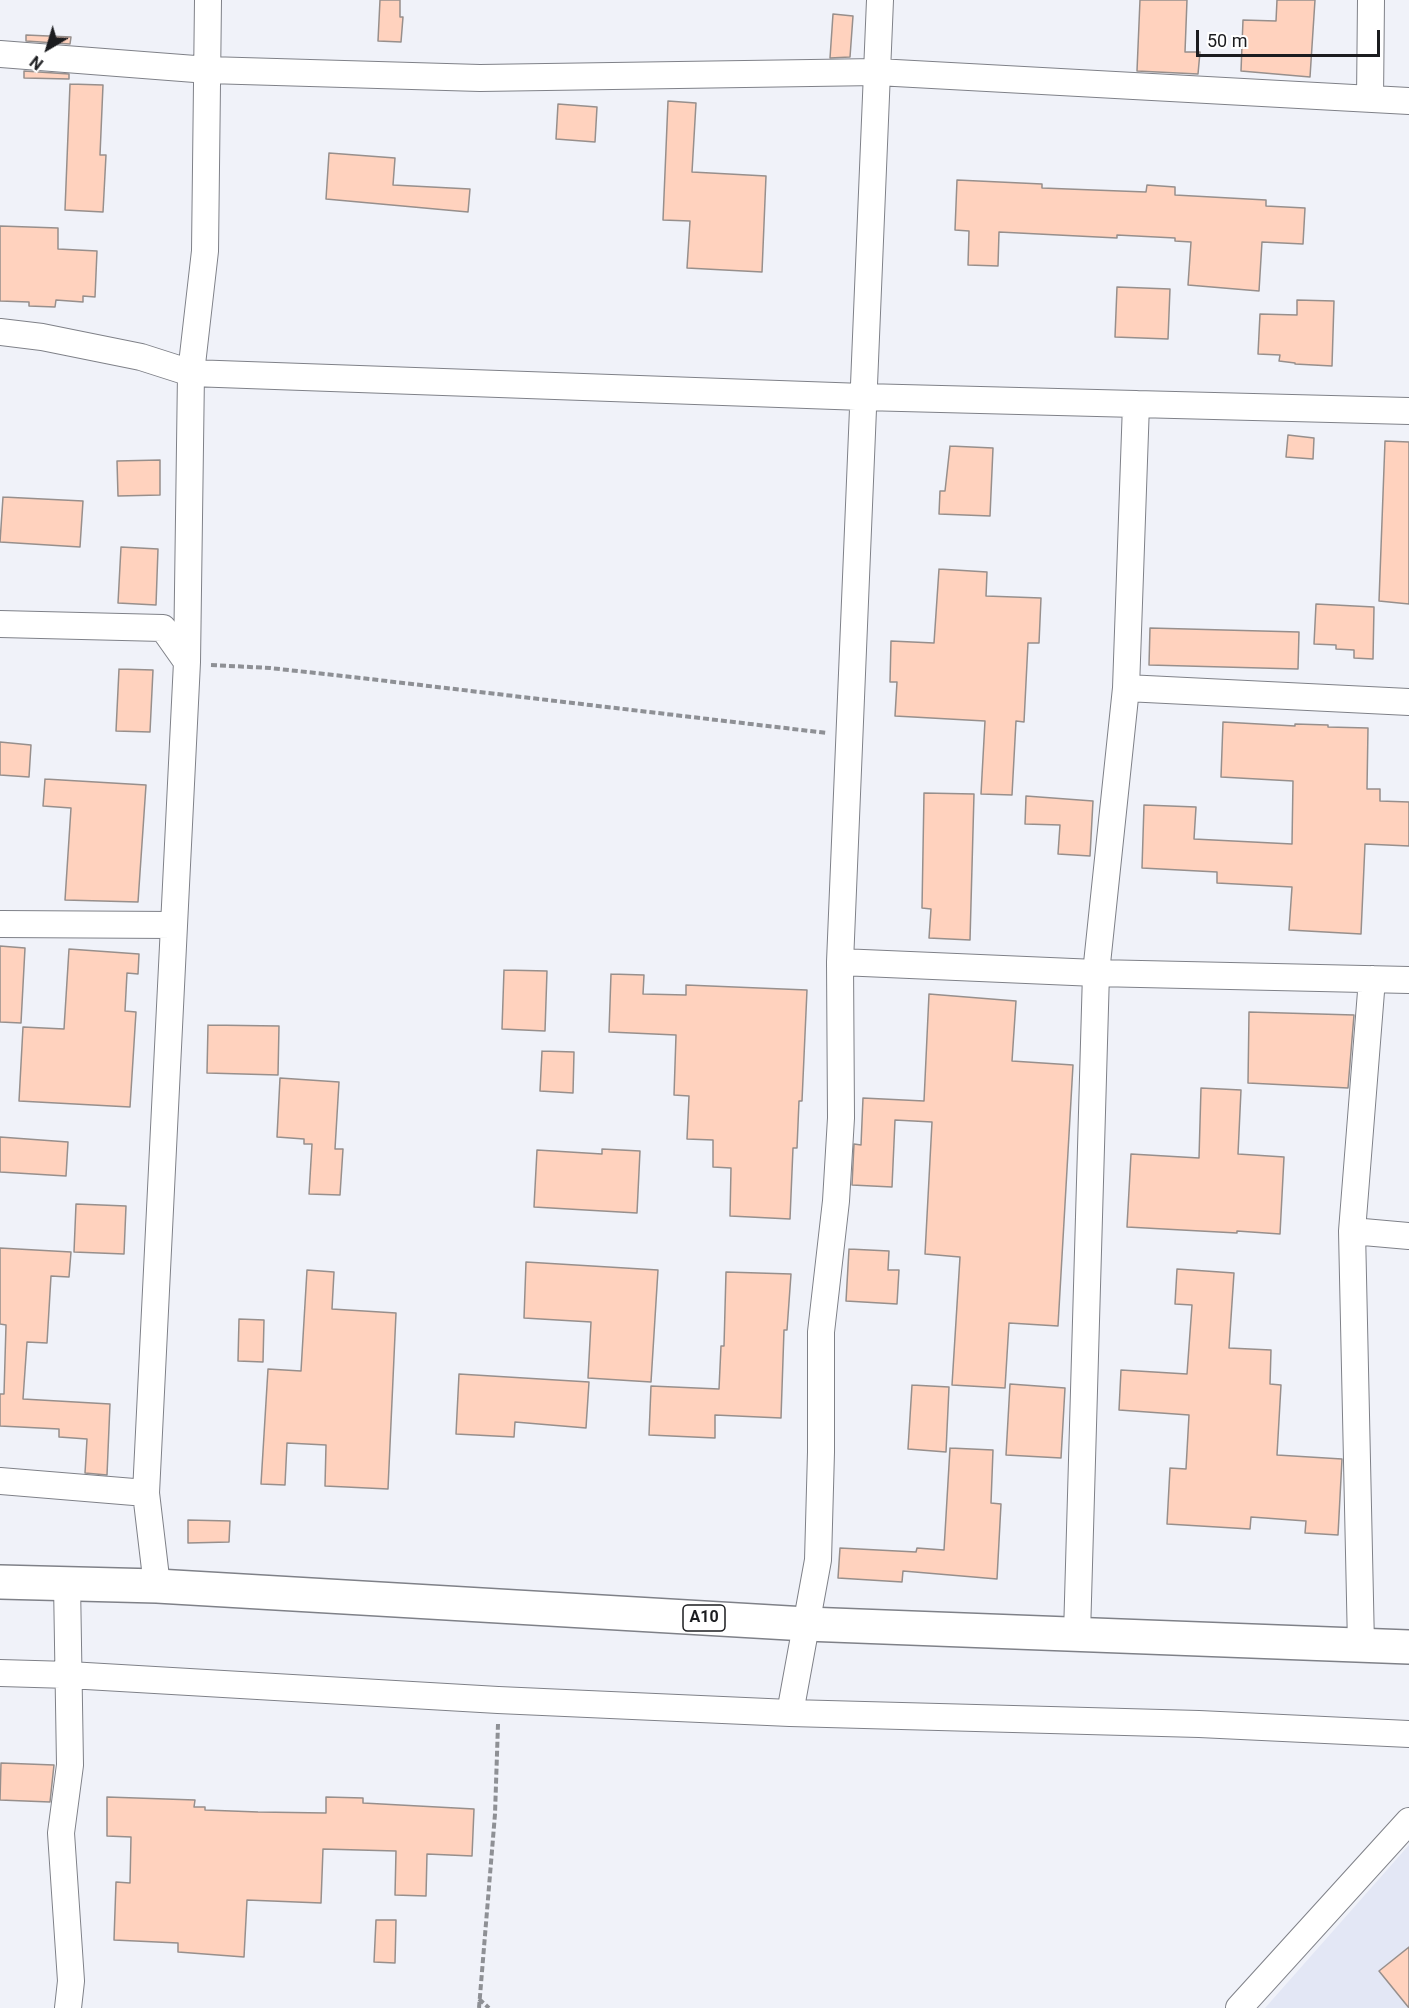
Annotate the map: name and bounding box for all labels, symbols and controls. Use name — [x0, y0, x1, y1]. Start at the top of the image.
north arrow — [18, 18, 78, 78]
scale bar — [1199, 18, 1384, 56]
text: 50 m — [1207, 30, 1247, 51]
text: N — [26, 52, 47, 74]
road number: A10 — [683, 1605, 725, 1631]

